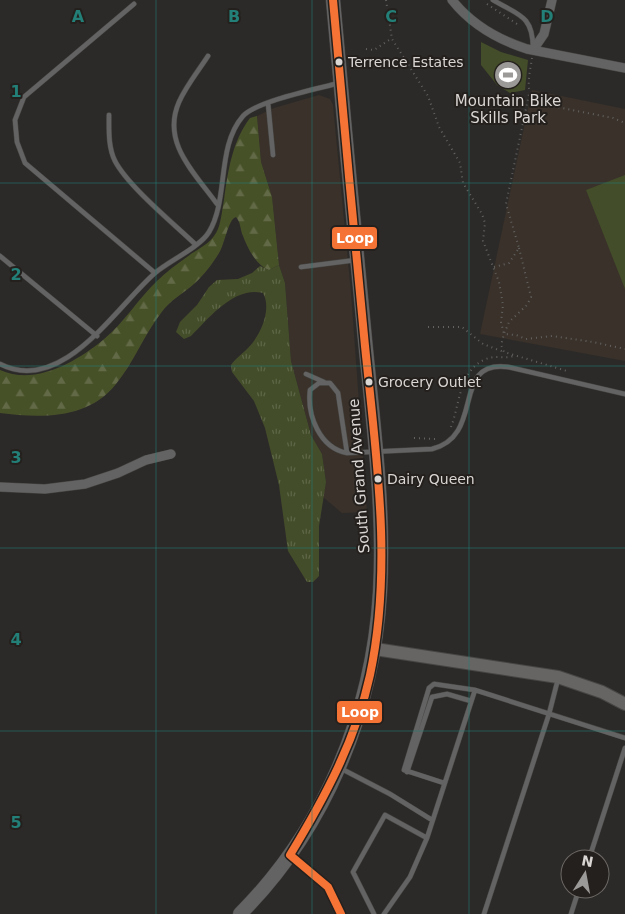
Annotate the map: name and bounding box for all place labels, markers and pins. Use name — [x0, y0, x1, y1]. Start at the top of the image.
place label: Terrence Estates — [347, 54, 464, 70]
marker: Terrence Estates — [334, 57, 344, 67]
sports icon: Mountain Bike Skills Park — [493, 60, 523, 90]
place label: Mountain Bike Skills Park — [455, 92, 561, 127]
place label: Grocery Outlet — [378, 374, 482, 390]
marker: Grocery Outlet — [364, 377, 374, 387]
place label: Dairy Queen — [387, 471, 475, 487]
marker: Dairy Queen — [373, 474, 383, 484]

